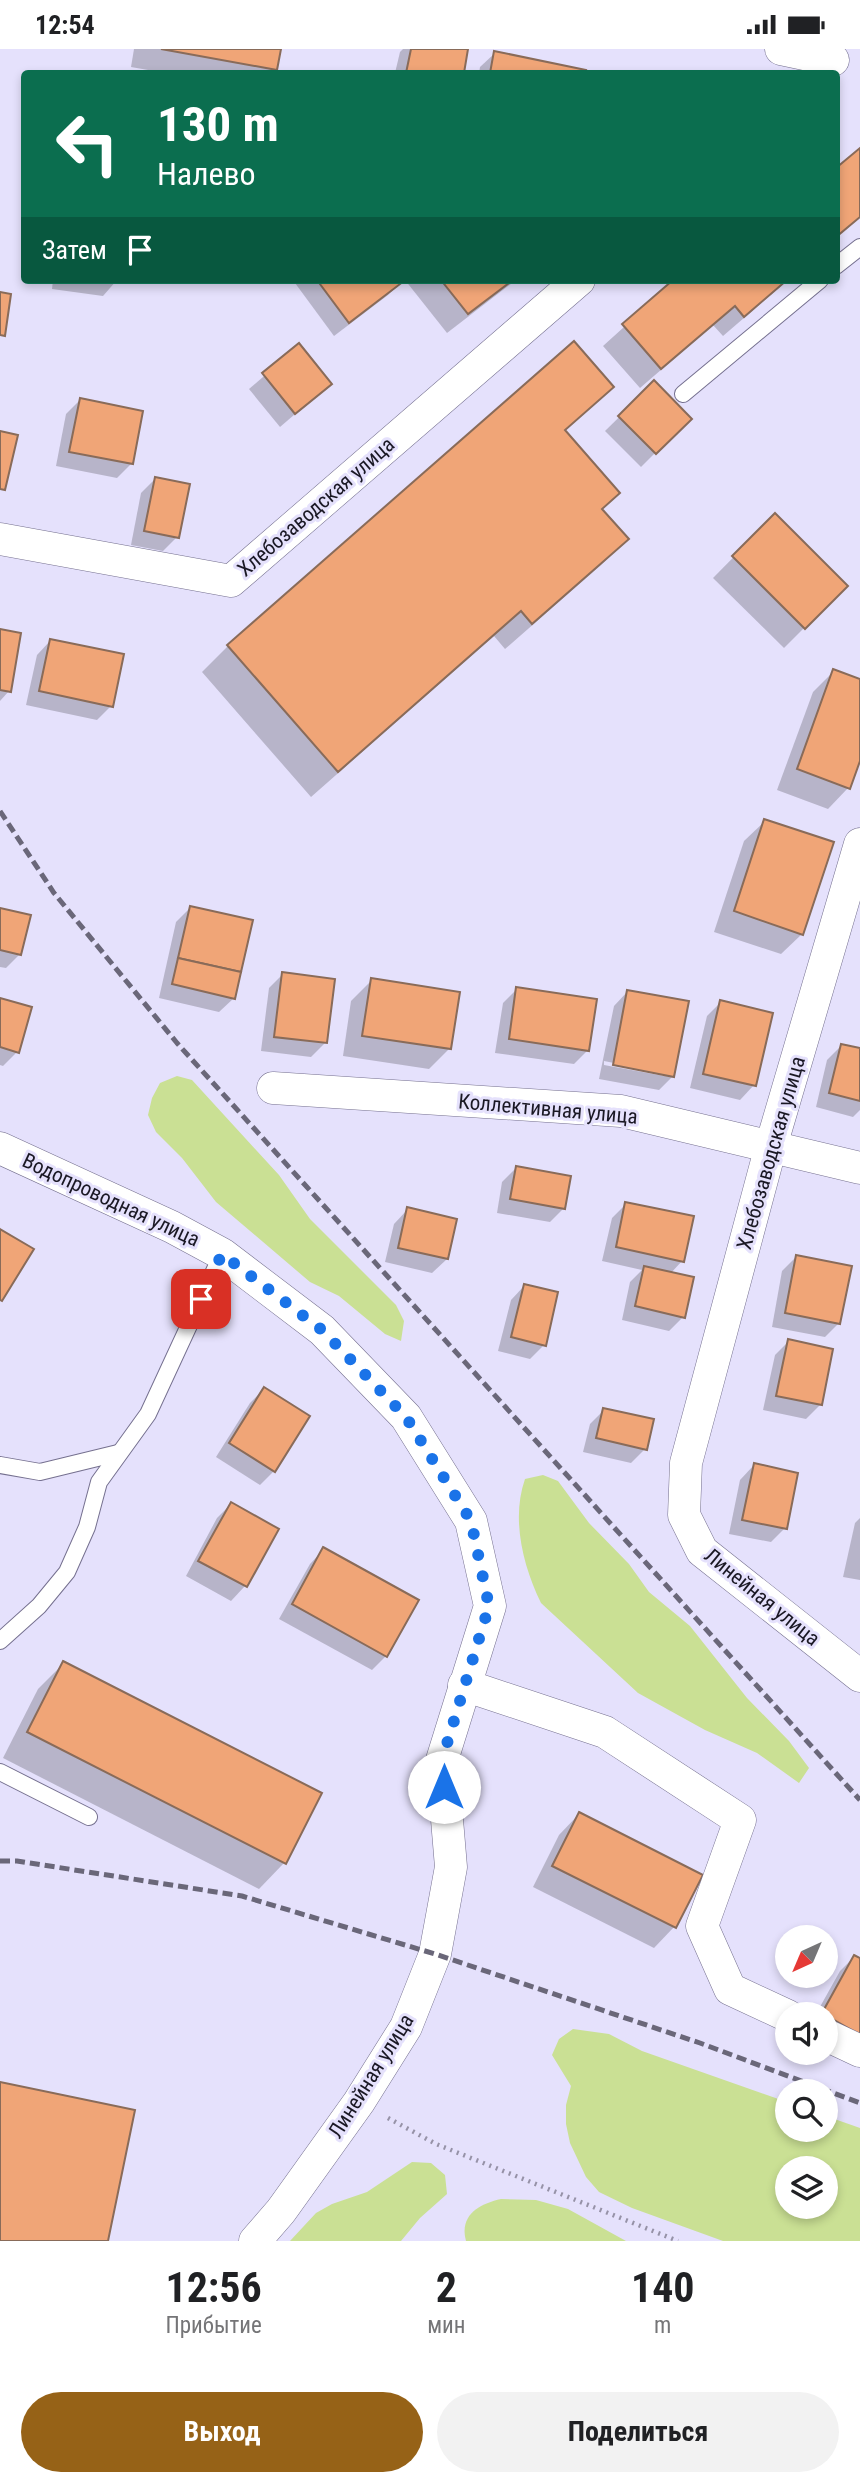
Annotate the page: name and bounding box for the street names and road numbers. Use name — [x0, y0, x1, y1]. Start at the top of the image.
street label: Хлебозаводская улица — [233, 432, 399, 582]
street label: Хлебозаводская улица — [732, 1054, 810, 1252]
street label: Коллективная улица — [457, 1089, 639, 1129]
street label: Водопроводная улица — [19, 1148, 203, 1252]
street label: Линейная улица — [700, 1543, 824, 1651]
street label: Линейная улица — [323, 2010, 419, 2142]

